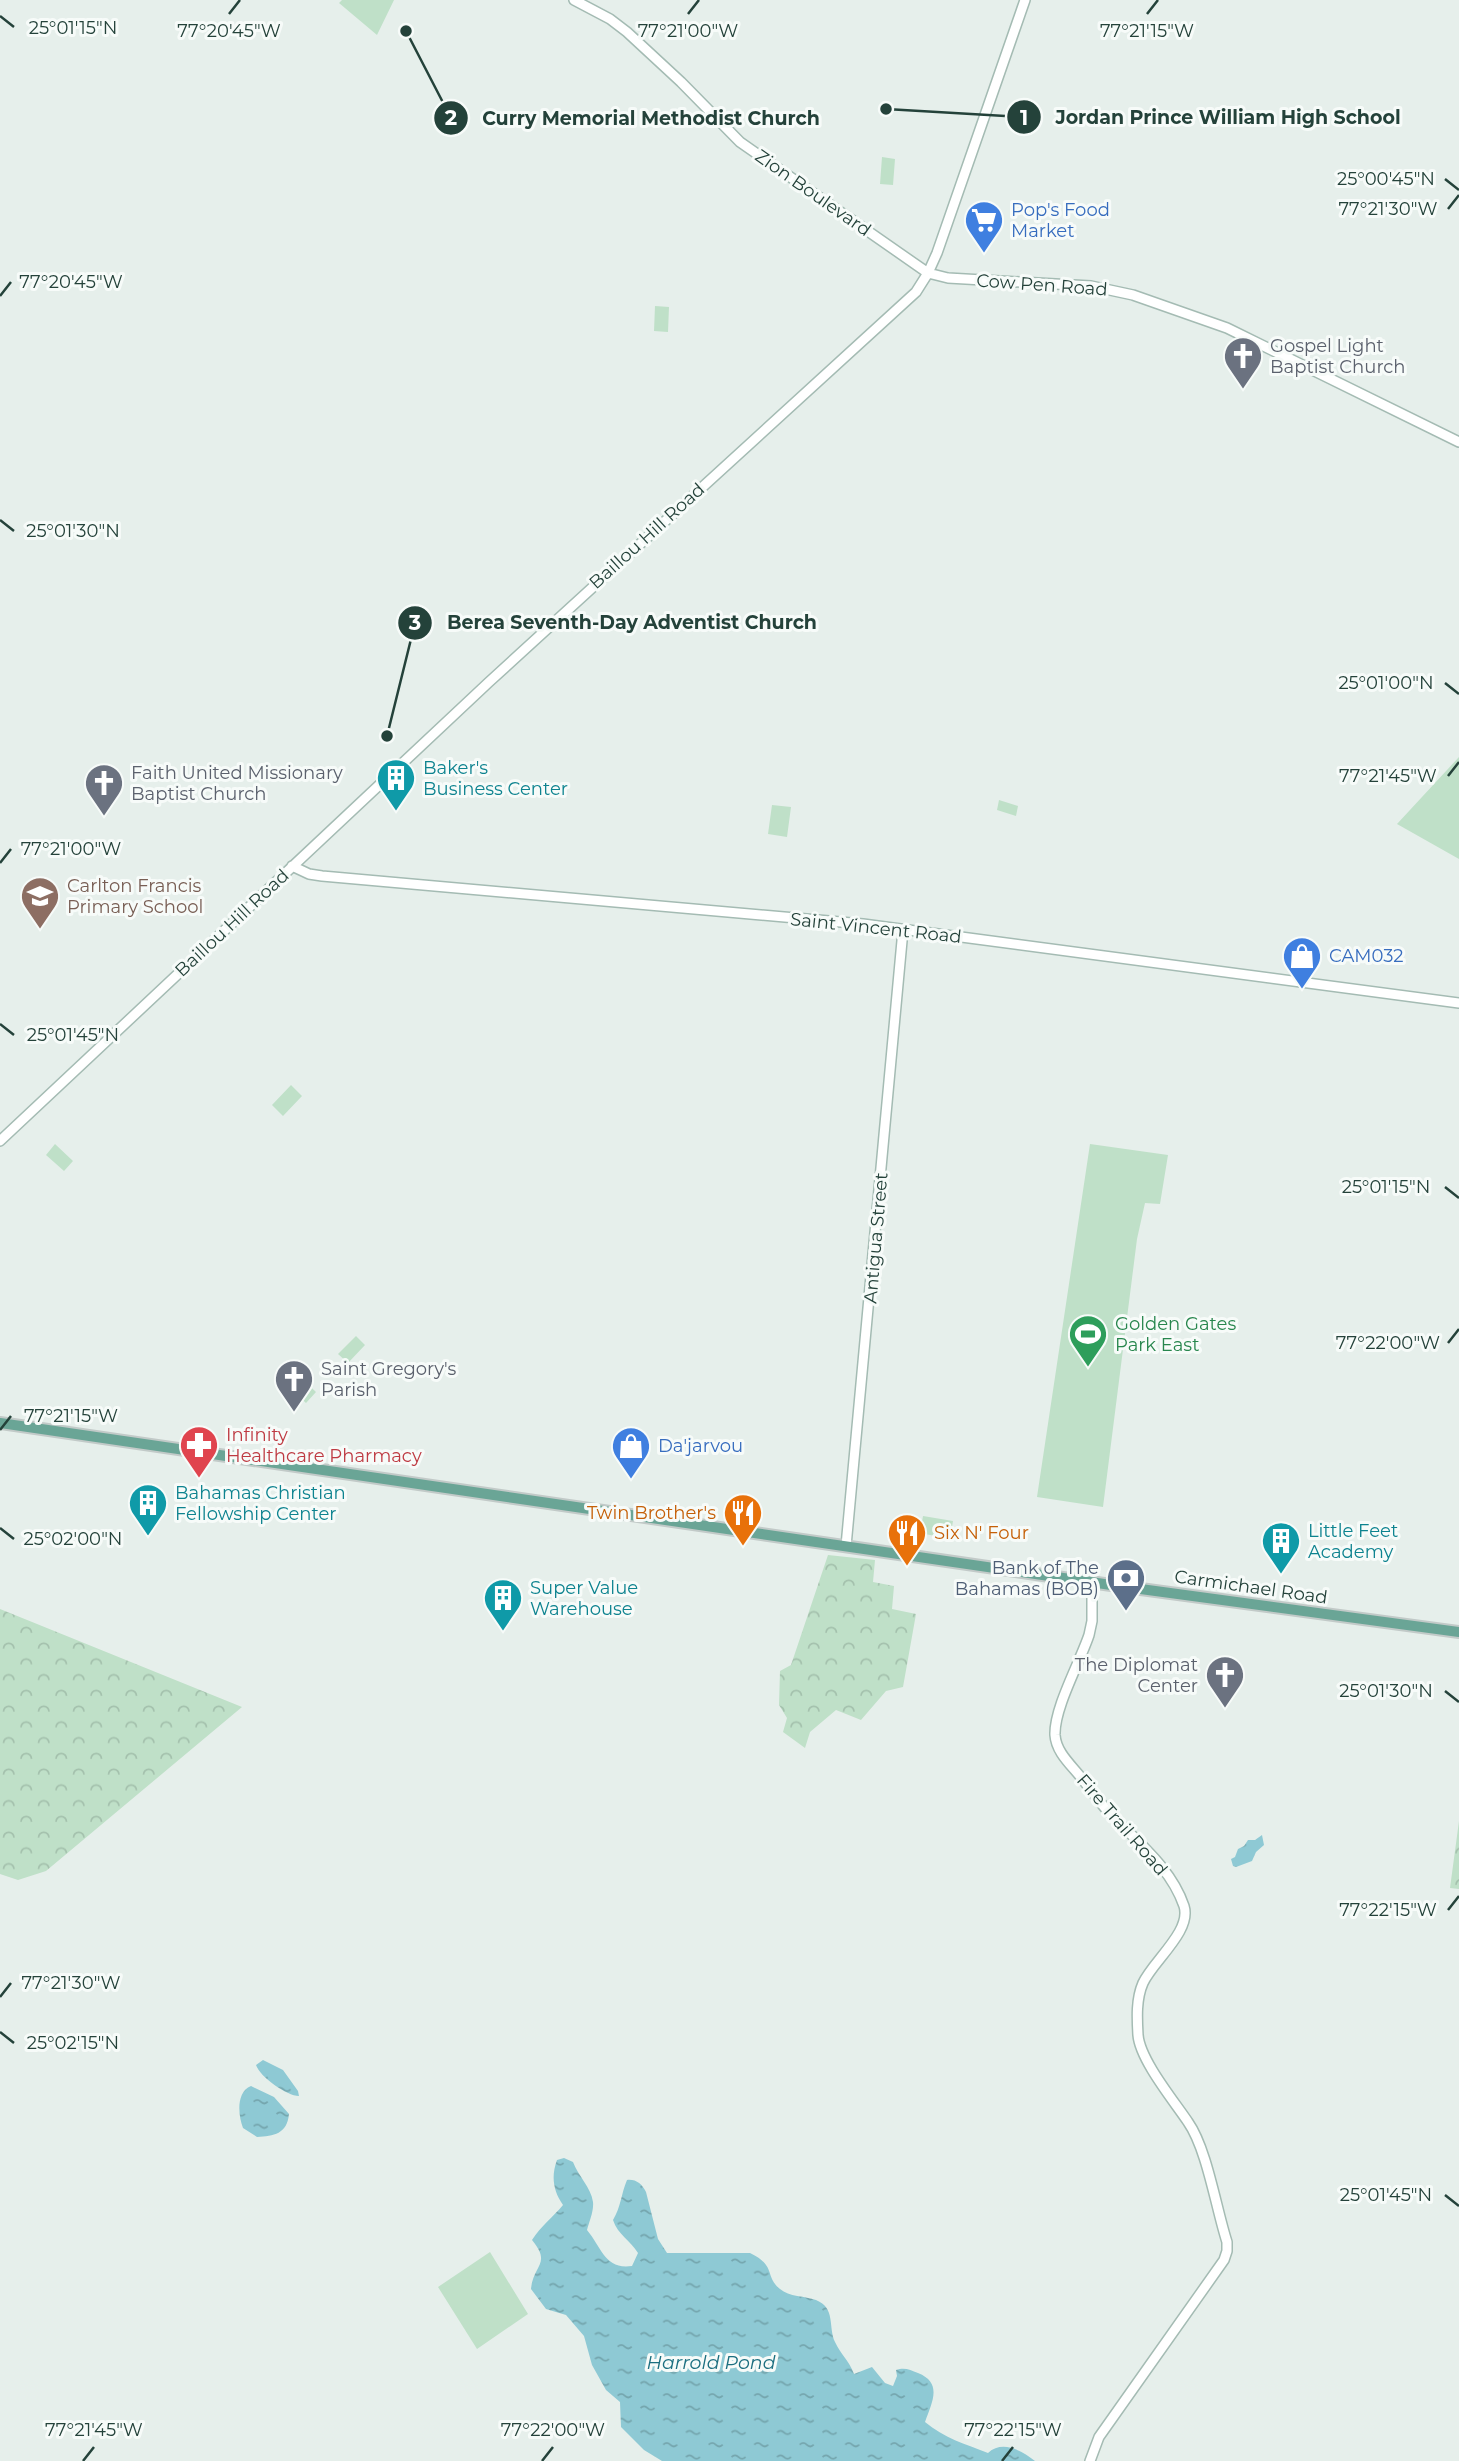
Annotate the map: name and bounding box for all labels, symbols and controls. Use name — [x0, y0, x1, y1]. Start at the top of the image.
text: 25°01'15"N — [29, 17, 117, 39]
text: 77°20'45"W — [177, 20, 281, 42]
text: 77°21'00"W — [638, 20, 738, 42]
text: 77°21'15"W — [1100, 20, 1194, 42]
callout: Jordan Prince William High School — [1007, 97, 1415, 137]
callout: Curry Memorial Methodist Church — [433, 98, 834, 138]
text: 2 — [445, 105, 457, 130]
text: 1 — [1020, 105, 1028, 130]
text: Jordan Prince William High School — [1054, 106, 1401, 129]
text: Curry Memorial Methodist Church — [482, 107, 820, 130]
street label: Zion Boulevard — [751, 145, 875, 241]
text: 25°00'45"N — [1337, 168, 1435, 190]
text: 77°21'30"W — [1339, 198, 1437, 220]
supermarket icon: Pop's Food Market — [963, 199, 1005, 254]
place label: Pop's Food Market — [1011, 199, 1110, 242]
street label: Cow Pen Road — [976, 269, 1108, 301]
text: 77°20'45"W — [19, 271, 123, 293]
church icon: Gospel Light Baptist Church — [1222, 335, 1264, 390]
place label: Gospel Light Baptist Church — [1270, 335, 1406, 378]
street label: Baillou Hill Road — [585, 478, 709, 594]
text: 25°01'30"N — [26, 520, 120, 542]
callout: Berea Seventh-Day Adventist Church — [398, 603, 831, 643]
text: 3 — [408, 610, 421, 635]
text: Berea Seventh-Day Adventist Church — [447, 611, 817, 634]
text: 25°01'00"N — [1338, 672, 1434, 694]
building icon: Baker's Business Center — [375, 757, 417, 812]
place label: Baker's Business Center — [423, 757, 568, 800]
church icon: Faith United Missionary Baptist Church — [83, 762, 125, 817]
place label: Faith United Missionary Baptist Church — [131, 762, 343, 805]
text: 77°21'45"W — [1339, 765, 1437, 787]
text: 77°21'00"W — [21, 838, 121, 860]
street label: Baillou Hill Road — [170, 865, 294, 981]
school or university icon: Carlton Francis Primary School — [19, 875, 61, 930]
place label: Carlton Francis Primary School — [67, 875, 203, 918]
street label: Saint Vincent Road — [789, 908, 963, 948]
shop icon: CAM032 — [1281, 935, 1323, 990]
place label: CAM032 — [1329, 945, 1404, 967]
text: 25°01'45"N — [27, 1024, 119, 1046]
street label: Antigua Street — [859, 1172, 893, 1304]
text: 25°01'15"N — [1342, 1176, 1430, 1198]
sports icon: Golden Gates Park East — [1067, 1313, 1109, 1368]
place label: Golden Gates Park East — [1115, 1313, 1236, 1356]
text: 77°22'00"W — [1336, 1332, 1440, 1354]
church icon: Saint Gregory's Parish — [273, 1358, 315, 1413]
place label: Saint Gregory's Parish — [321, 1358, 457, 1401]
text: 77°21'15"W — [24, 1405, 118, 1427]
pharmacy icon: Infinity Healthcare Pharmacy — [178, 1424, 220, 1479]
place label: Infinity Healthcare Pharmacy — [226, 1424, 422, 1467]
shop icon: Da'jarvou — [610, 1425, 652, 1480]
place label: Da'jarvou — [658, 1435, 743, 1457]
building icon: Bahamas Christian Fellowship Center — [127, 1482, 169, 1537]
place label: Bahamas Christian Fellowship Center — [175, 1482, 346, 1525]
restaurant icon: Twin Brother's — [722, 1492, 764, 1547]
place label: Twin Brother's — [587, 1502, 716, 1524]
restaurant icon: Six N' Four — [886, 1512, 928, 1567]
building icon: Little Feet Academy — [1260, 1520, 1302, 1575]
place label: Little Feet Academy — [1308, 1520, 1398, 1563]
place label: Six N' Four — [934, 1522, 1029, 1544]
text: 25°02'00"N — [24, 1528, 122, 1550]
place label: Bank of The Bahamas (BOB) — [955, 1557, 1099, 1600]
bank icon: Bank of The Bahamas (BOB) — [1105, 1557, 1147, 1612]
street label: Carmichael Road — [1173, 1565, 1329, 1609]
building icon: Super Value Warehouse — [482, 1577, 524, 1632]
place label: Super Value Warehouse — [530, 1577, 638, 1620]
place label: The Diplomat Center — [1075, 1654, 1198, 1697]
church icon: The Diplomat Center — [1204, 1654, 1246, 1709]
text: 25°01'30"N — [1339, 1680, 1433, 1702]
street label: Fire Trail Road — [1072, 1770, 1172, 1880]
text: 77°22'15"W — [1339, 1899, 1437, 1921]
text: 77°21'30"W — [22, 1972, 120, 1994]
text: 25°02'15"N — [27, 2032, 119, 2054]
text: 25°01'45"N — [1340, 2184, 1432, 2206]
water label: Harrold Pond — [646, 2351, 776, 2374]
text: 77°21'45"W — [45, 2419, 143, 2441]
text: 77°22'00"W — [501, 2419, 605, 2441]
text: 77°22'15"W — [964, 2419, 1062, 2441]

